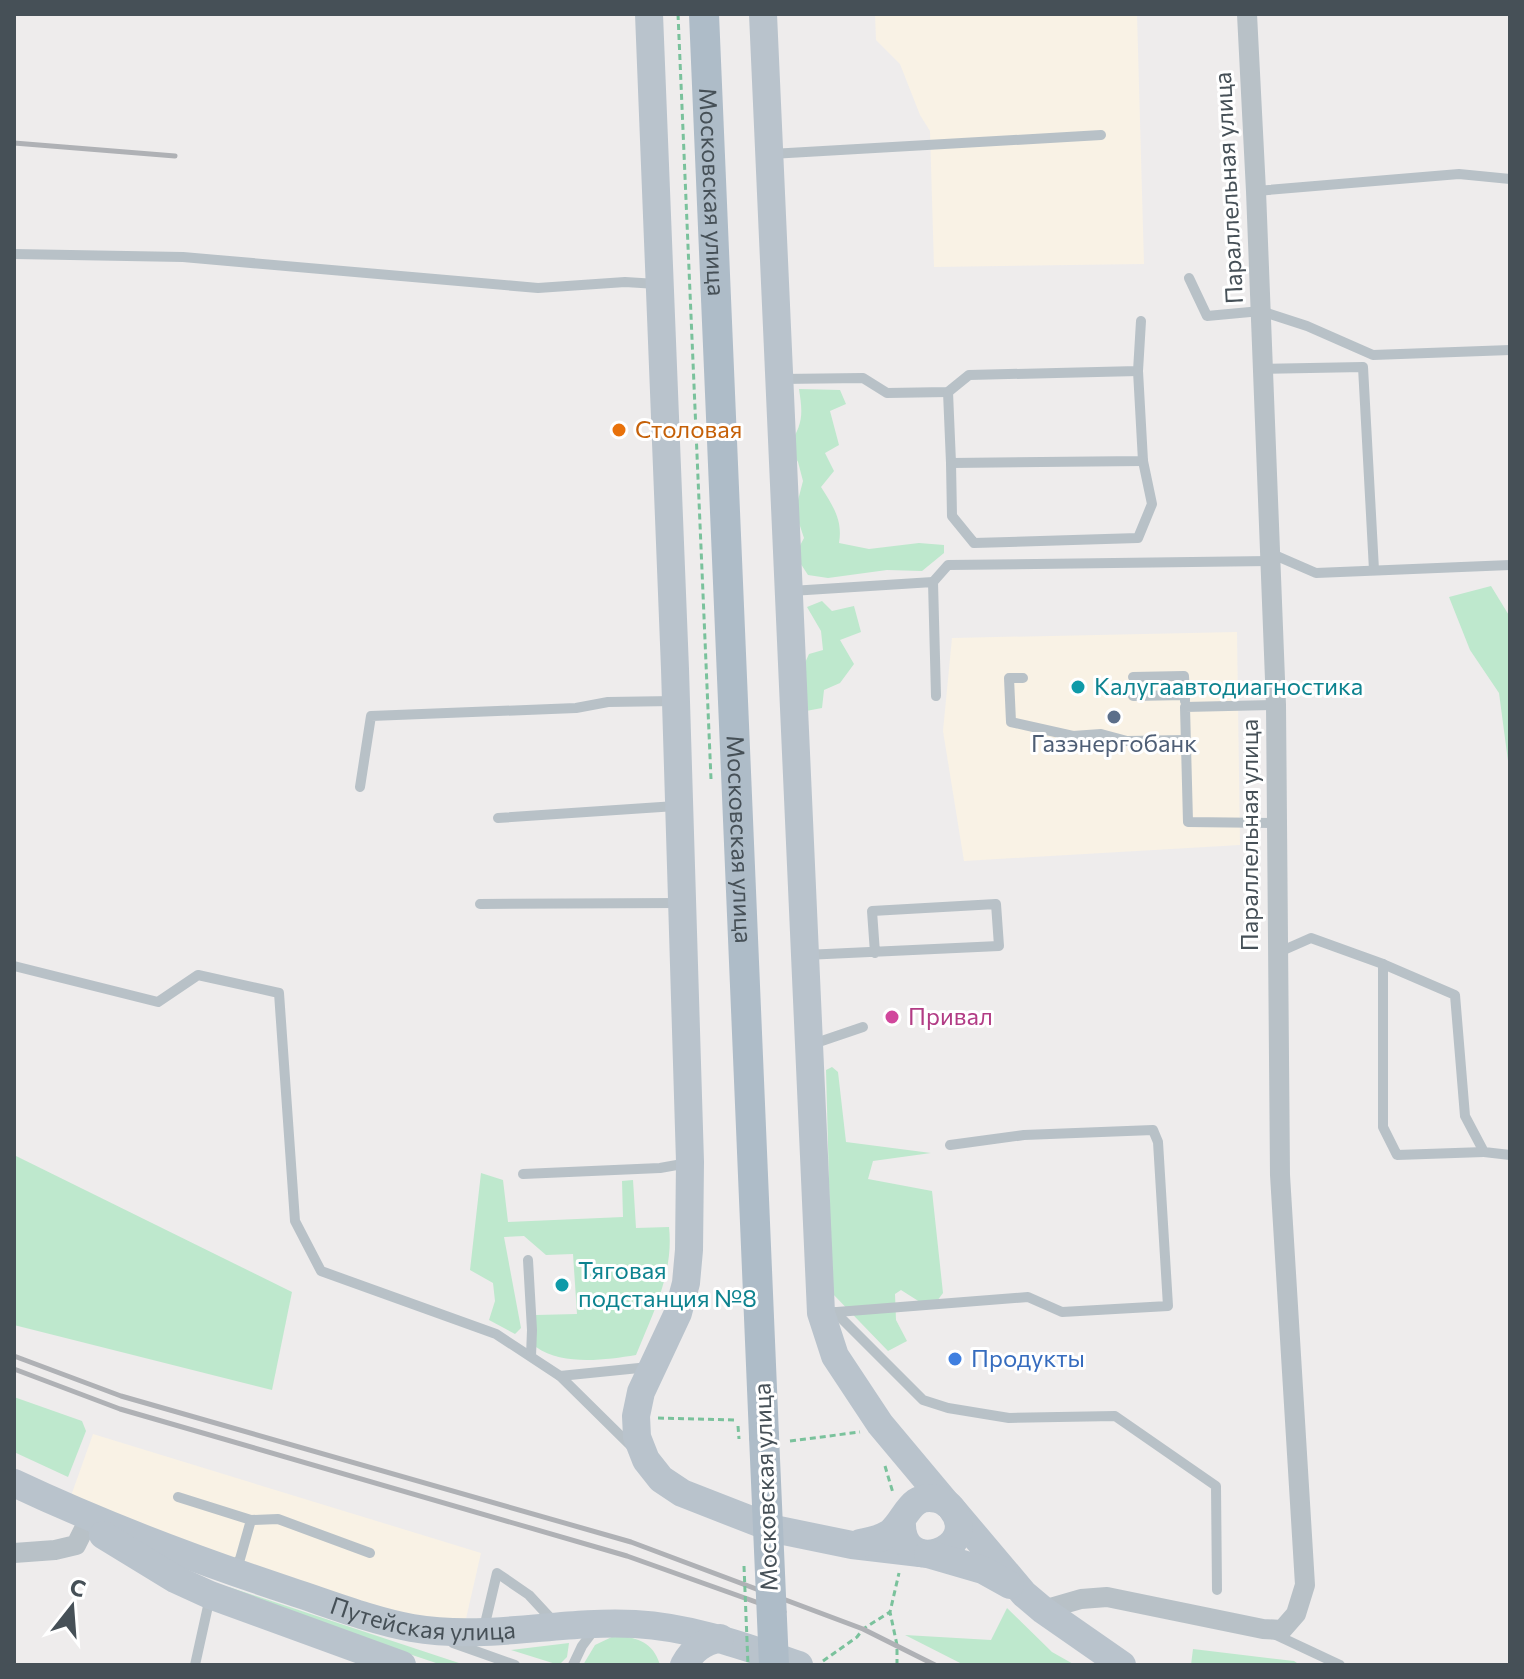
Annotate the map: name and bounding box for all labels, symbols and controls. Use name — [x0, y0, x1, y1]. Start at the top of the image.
street label: Параллельная улица — [1207, 71, 1248, 305]
street label: Московская улица — [694, 87, 732, 297]
place label: Столовая — [635, 414, 742, 443]
marker: Столовая — [610, 421, 628, 439]
place label: Калугаавтодиагностика — [1094, 671, 1363, 700]
marker: Калугаавтодиагностика — [1069, 678, 1087, 696]
marker: Газэнергобанк — [1105, 708, 1123, 726]
street label: Параллельная улица — [1234, 719, 1263, 951]
place label: Газэнергобанк — [1031, 728, 1197, 757]
street label: Московская улица — [721, 734, 759, 944]
place label: Привал — [908, 1001, 993, 1030]
marker: Привал — [883, 1008, 901, 1026]
place label: Тяговая подстанция №8 — [578, 1255, 757, 1312]
marker: Тяговая подстанция №8 — [553, 1276, 571, 1294]
place label: Продукты — [971, 1343, 1085, 1372]
marker: Продукты — [946, 1350, 964, 1368]
street label: Московская улица — [746, 1382, 783, 1592]
north arrow — [32, 1567, 112, 1647]
text: С — [67, 1572, 89, 1603]
street label: Путейская улица — [327, 1590, 517, 1645]

